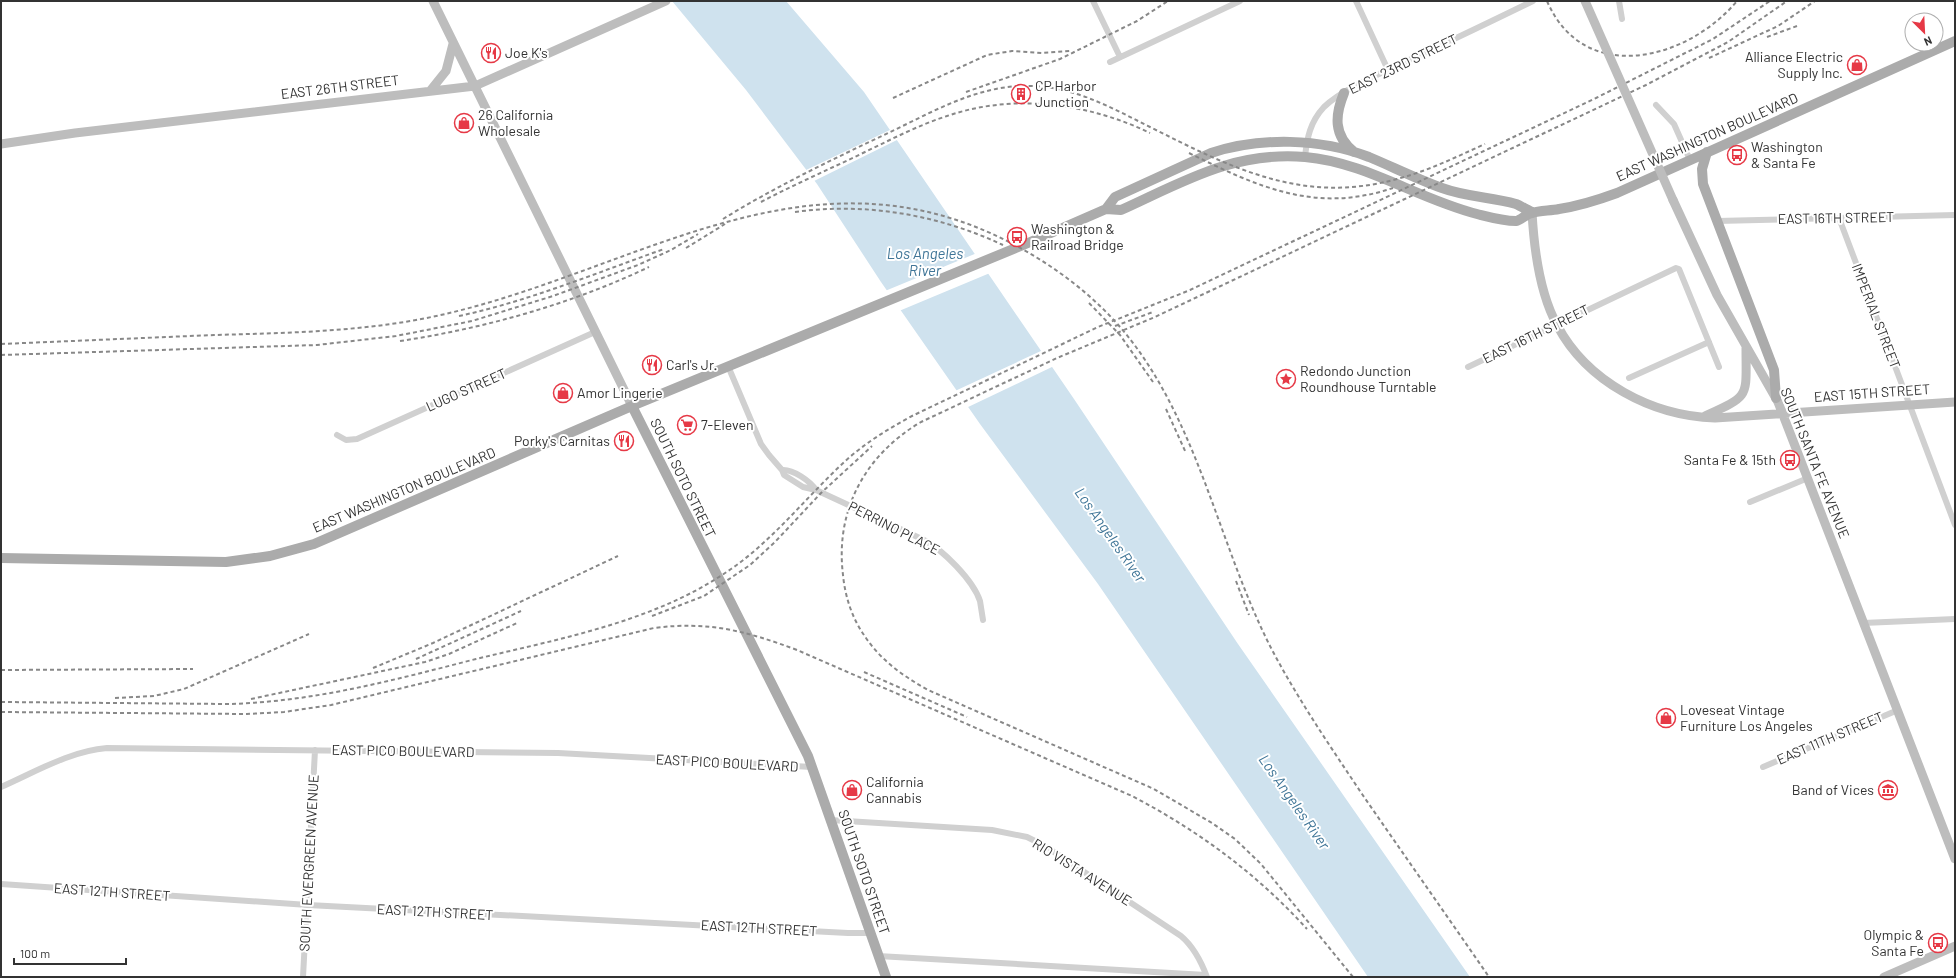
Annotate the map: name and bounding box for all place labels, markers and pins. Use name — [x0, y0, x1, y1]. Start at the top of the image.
restaurant icon: Joe K's — [480, 42, 502, 64]
place label: Joe K's — [505, 44, 548, 61]
place label: Alliance Electric Supply Inc. — [1745, 48, 1843, 81]
shop icon: Alliance Electric Supply Inc. — [1846, 54, 1868, 76]
place label: CP Harbor Junction — [1035, 77, 1096, 110]
building icon: CP Harbor Junction — [1010, 83, 1032, 105]
place label: 26 California Wholesale — [478, 106, 553, 139]
shop icon: 26 California Wholesale — [453, 112, 475, 134]
place label: Washington & Santa Fe — [1751, 138, 1823, 171]
bus stop icon: Washington & Santa Fe — [1726, 144, 1748, 166]
place label: Washington & Railroad Bridge — [1031, 220, 1124, 253]
bus stop icon: Washington & Railroad Bridge — [1006, 226, 1028, 248]
restaurant icon: Carl's Jr. — [641, 354, 663, 376]
place label: Carl's Jr. — [666, 356, 717, 373]
place label: Redondo Junction Roundhouse Turntable — [1300, 362, 1436, 395]
place icon: Redondo Junction Roundhouse Turntable — [1275, 368, 1297, 390]
shop icon: Amor Lingerie — [552, 382, 574, 404]
place label: Amor Lingerie — [577, 384, 663, 401]
supermarket icon: 7-Eleven — [676, 414, 698, 436]
place label: 7-Eleven — [701, 416, 754, 433]
restaurant icon: Porky's Carnitas — [613, 430, 635, 452]
place label: Porky's Carnitas — [514, 432, 610, 449]
bus stop icon: Santa Fe & 15th — [1779, 449, 1801, 471]
place label: Santa Fe & 15th — [1684, 451, 1776, 468]
place label: Loveseat Vintage Furniture Los Angeles — [1680, 701, 1813, 734]
shop icon: Loveseat Vintage Furniture Los Angeles — [1655, 707, 1677, 729]
place label: California Cannabis — [866, 773, 924, 806]
shop icon: California Cannabis — [841, 779, 863, 801]
museum icon: Band of Vices — [1877, 779, 1899, 801]
place label: Band of Vices — [1792, 781, 1874, 798]
place label: Olympic & Santa Fe — [1863, 926, 1924, 959]
bus stop icon: Olympic & Santa Fe — [1927, 932, 1949, 954]

